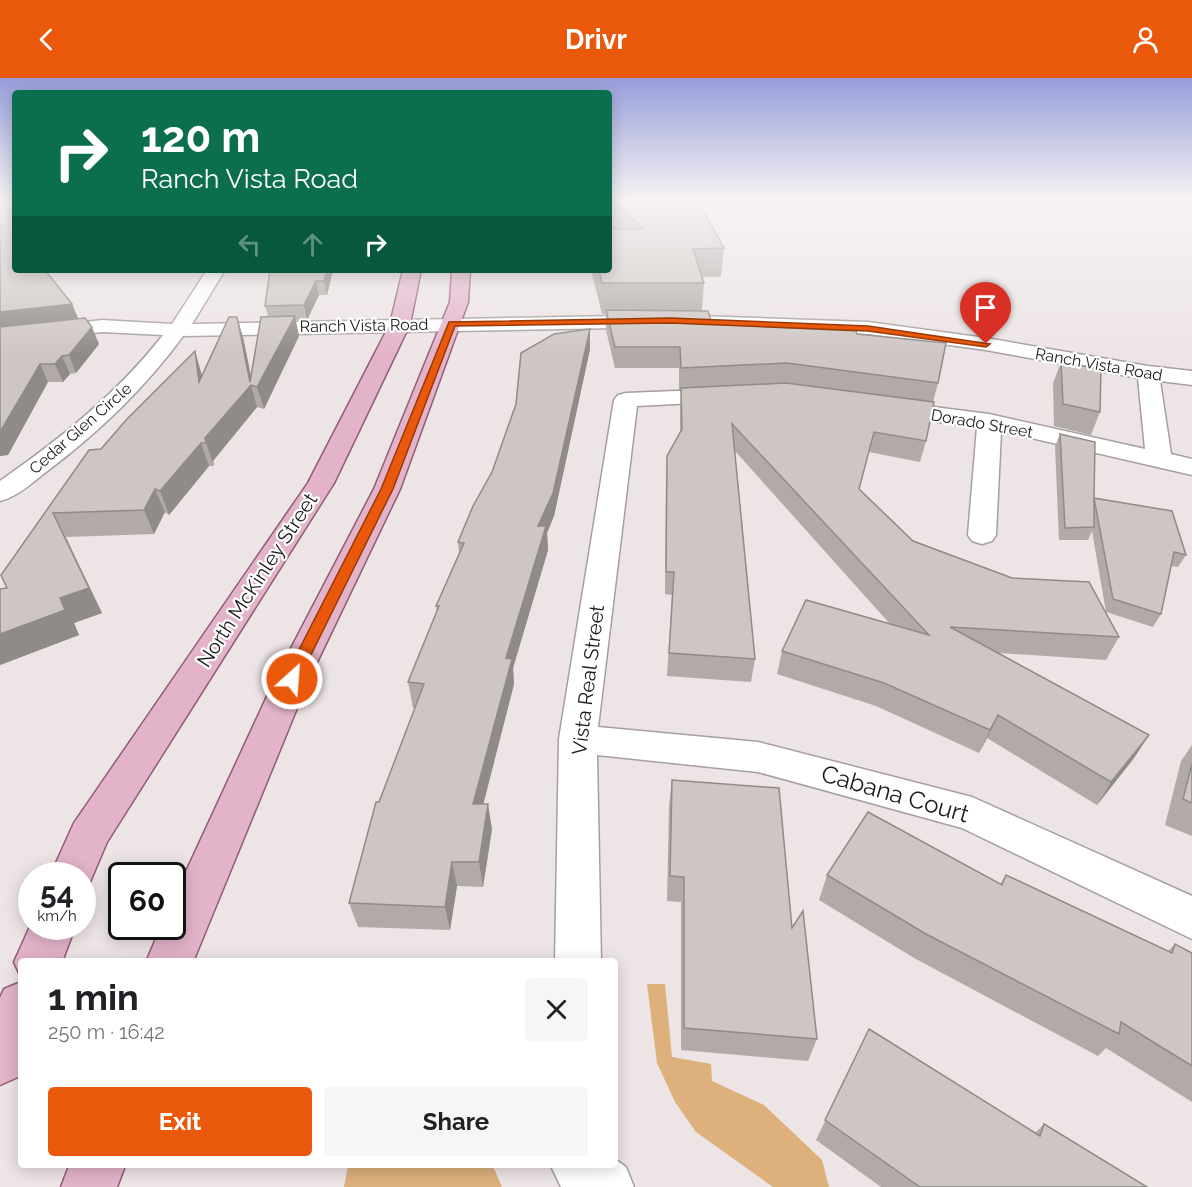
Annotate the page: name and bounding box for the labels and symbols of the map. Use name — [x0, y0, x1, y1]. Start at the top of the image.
pin — [960, 282, 1011, 344]
street label: Ranch Vista Road — [300, 315, 429, 336]
street label: Ranch Vista Road — [1034, 344, 1164, 385]
street label: Cedar Glen Circle — [25, 379, 135, 478]
street label: Dorado Street — [929, 405, 1035, 442]
street label: North McKinley Street — [192, 488, 322, 672]
street label: Vista Real Street — [567, 603, 609, 756]
position arrow — [260, 647, 324, 711]
street label: Cabana Court — [818, 759, 972, 828]
speed limit sign: 60 — [108, 862, 186, 940]

